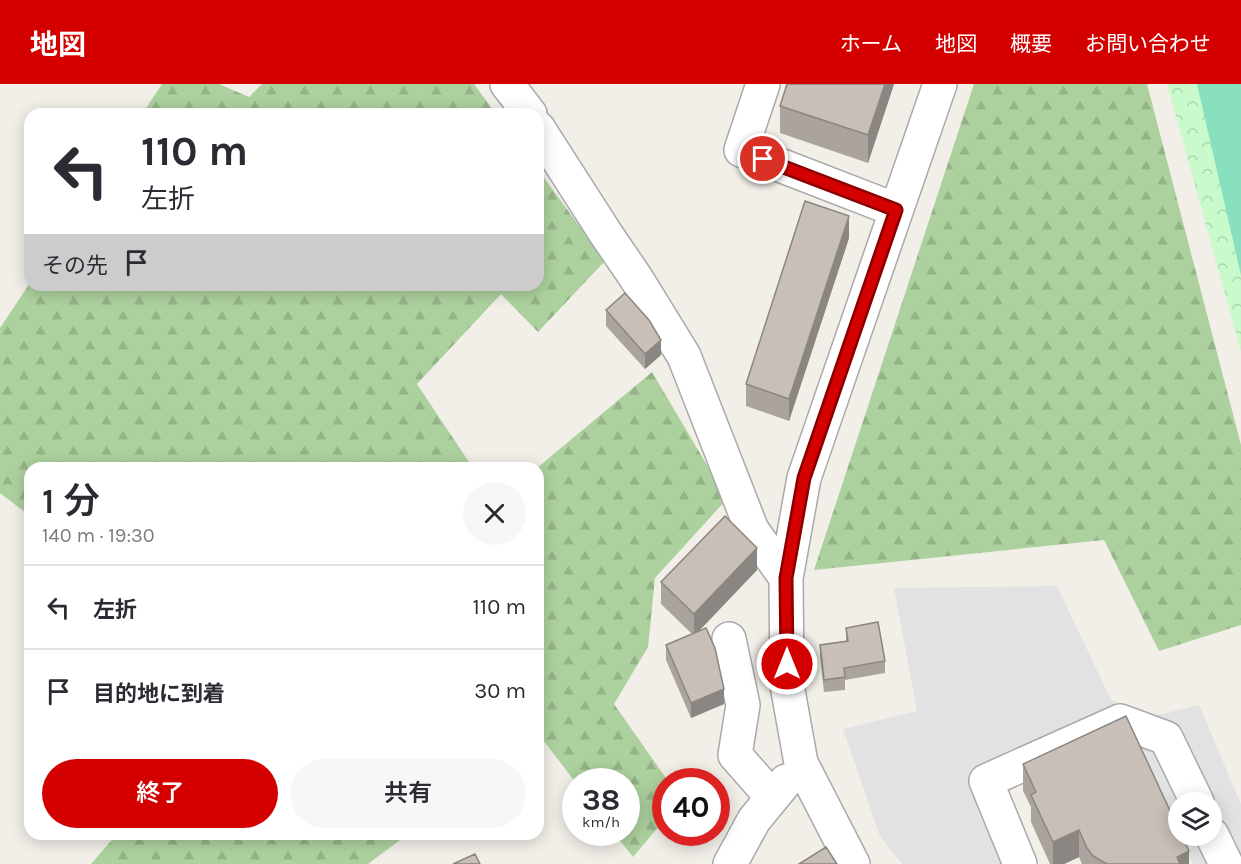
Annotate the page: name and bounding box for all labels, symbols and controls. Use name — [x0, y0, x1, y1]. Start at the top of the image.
text: 地図 — [30, 28, 86, 61]
text: ホーム — [840, 32, 902, 56]
text: 地図 — [935, 32, 977, 56]
text: 概要 — [1010, 32, 1052, 56]
text: お問い合わせ — [1085, 32, 1211, 56]
text: 110 m — [141, 126, 248, 176]
icon: left — [42, 132, 120, 210]
pin — [737, 133, 788, 184]
icon: arrive — [746, 142, 779, 175]
text: 左折 — [141, 183, 195, 215]
icon: arrive — [120, 246, 153, 279]
text: その先 — [42, 253, 108, 279]
text: 1 分 — [42, 480, 100, 522]
button: close — [463, 482, 526, 545]
text: 140 m · 19:30 — [42, 524, 155, 547]
icon: left — [42, 591, 75, 624]
text: 110 m — [473, 594, 526, 620]
text: 左折 — [93, 597, 137, 623]
position arrow — [755, 632, 819, 696]
icon: arrive — [42, 675, 75, 708]
text: 30 m — [474, 678, 526, 704]
text: 目的地に到着 — [93, 681, 225, 707]
button: 終了 — [42, 759, 278, 828]
button: 共有 — [290, 759, 526, 828]
speed limit sign: 40 — [652, 768, 730, 846]
text: 38 — [582, 782, 620, 818]
map controls — [1168, 792, 1222, 846]
button: layers — [1168, 792, 1222, 846]
text: km/h — [582, 813, 620, 831]

